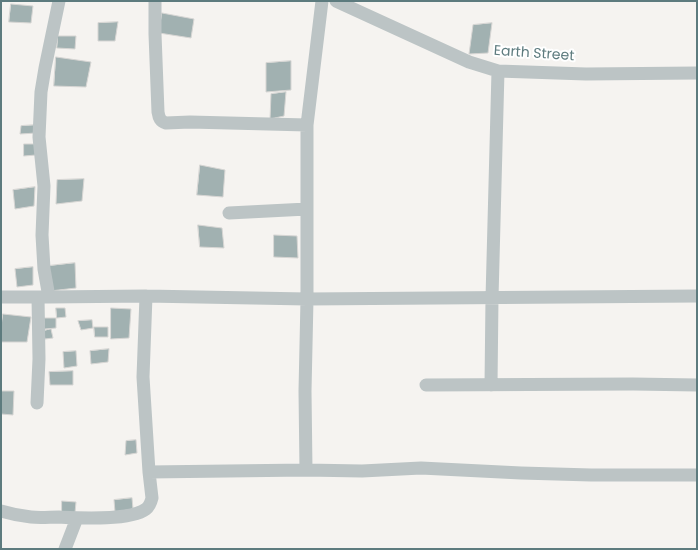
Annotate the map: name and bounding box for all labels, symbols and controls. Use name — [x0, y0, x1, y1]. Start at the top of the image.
street label: Earth Street — [493, 43, 575, 65]

